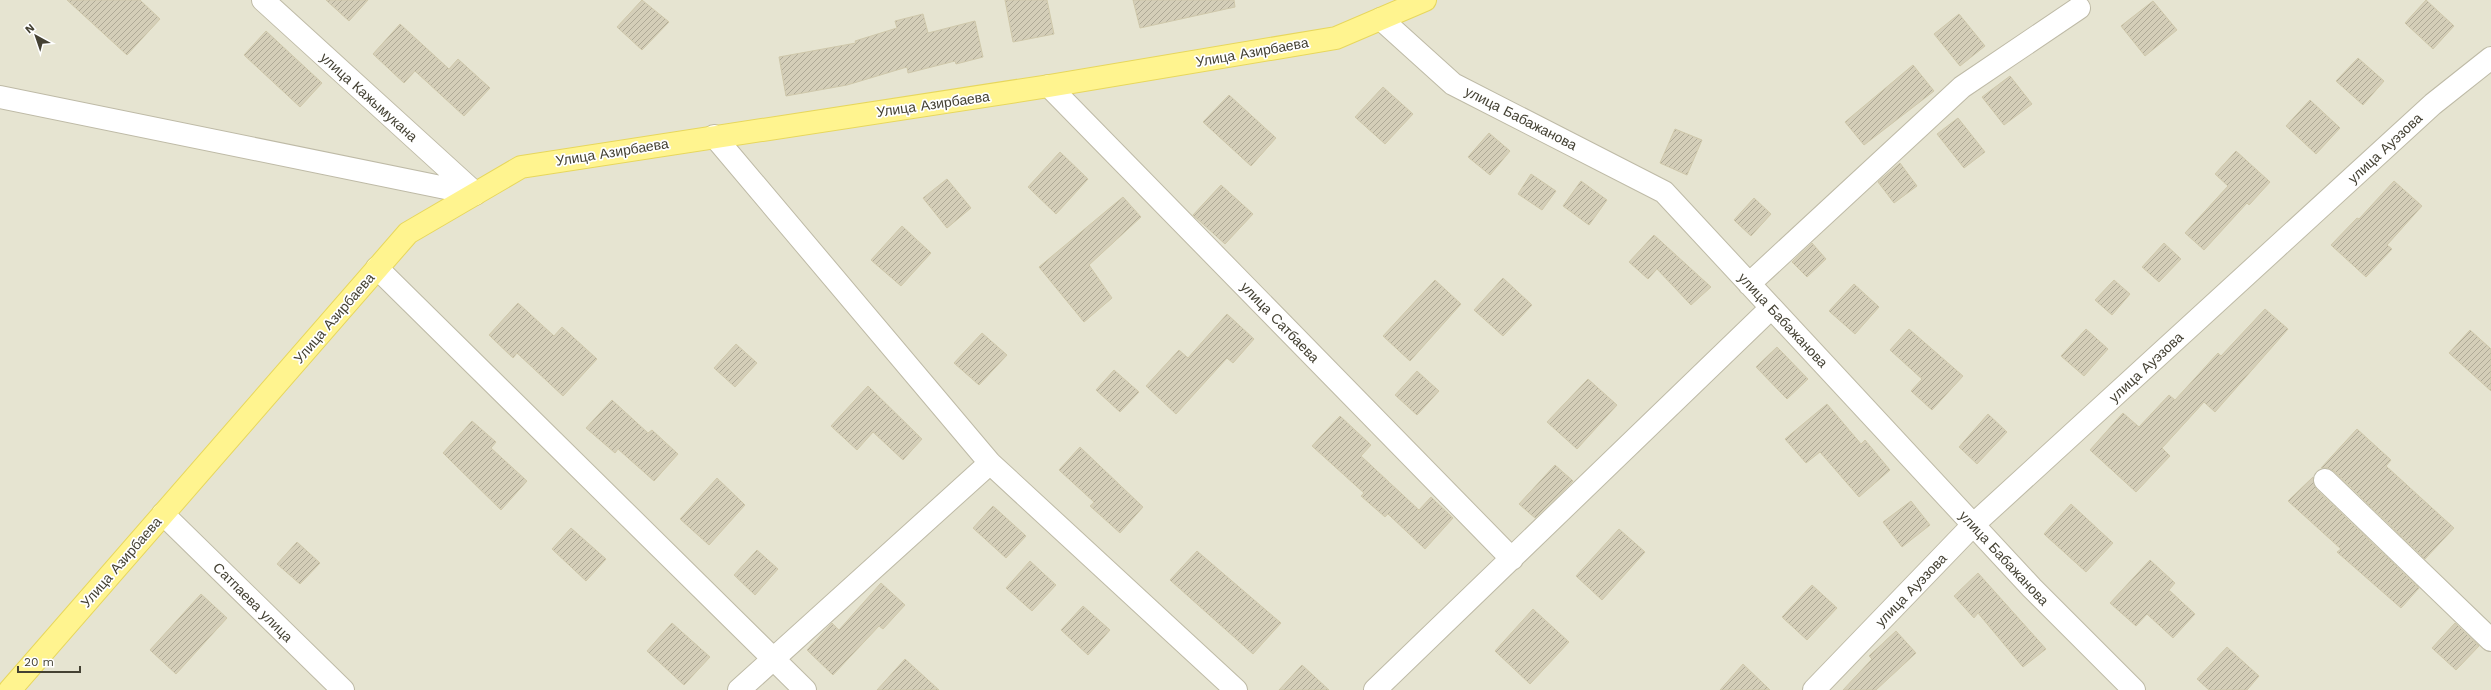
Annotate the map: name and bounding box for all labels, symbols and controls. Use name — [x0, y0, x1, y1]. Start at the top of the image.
north arrow — [16, 16, 56, 56]
text: N — [23, 21, 37, 36]
street label: Улица Азирбаева — [1194, 34, 1310, 70]
street label: улица Кажымукана — [317, 49, 421, 145]
street label: улица Бабажанова — [1462, 83, 1580, 153]
street label: Улица Азирбаева — [875, 88, 991, 120]
street label: улица Ауэзова — [2345, 109, 2425, 186]
street label: Улица Азирбаева — [554, 135, 670, 169]
street label: Улица Азирбаева — [290, 269, 378, 366]
street label: улица Бабажанова — [1735, 269, 1831, 371]
street label: улица Сатбаева — [1238, 278, 1323, 366]
street label: улица Ауэзова — [2106, 328, 2186, 405]
street label: улица Бабажанова — [1956, 507, 2052, 609]
street label: Улица Азирбаева — [77, 513, 165, 610]
street label: улица Ауэзова — [1872, 550, 1950, 630]
street label: Сатпаева улица — [210, 559, 296, 645]
scale bar — [18, 648, 80, 674]
text: 20 m — [24, 655, 54, 669]

